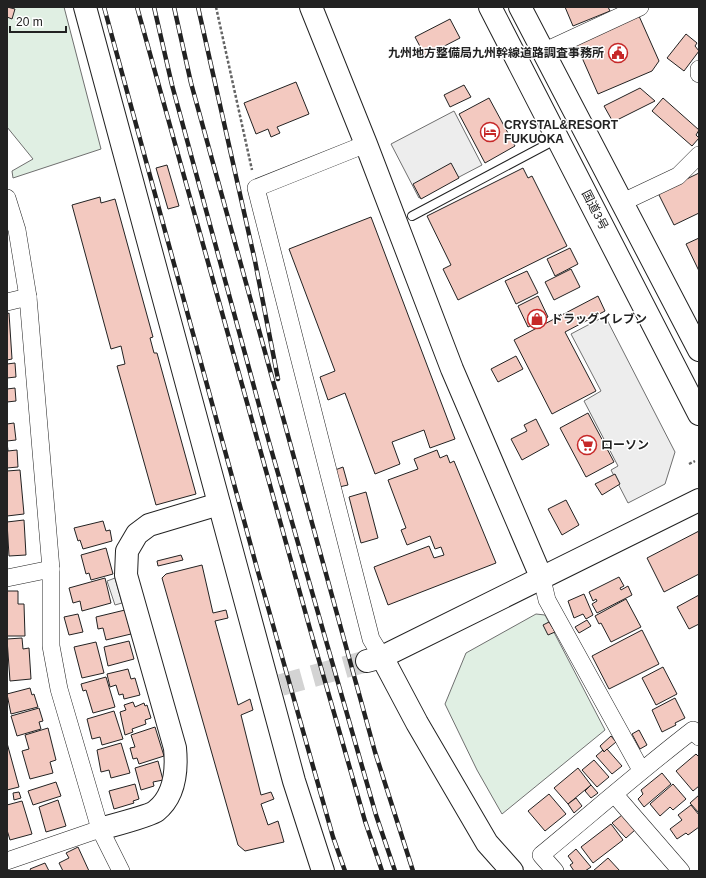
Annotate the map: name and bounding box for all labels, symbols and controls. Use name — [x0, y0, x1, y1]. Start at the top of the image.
scale bar — [10, 8, 66, 34]
text: 20 m — [16, 15, 43, 29]
public building icon: 九州地方整備局九州幹線道路調査事務所 — [607, 42, 629, 64]
place label: 九州地方整備局九州幹線道路調査事務所 — [388, 46, 604, 60]
place label: CRYSTAL&RESORT FUKUOKA — [504, 118, 619, 146]
hotel icon: CRYSTAL&RESORT FUKUOKA — [479, 121, 501, 143]
street label: 国道3号 — [579, 188, 611, 232]
shop icon: ドラッグイレブン — [526, 308, 548, 330]
place label: ドラッグイレブン — [551, 312, 647, 326]
supermarket icon: ローソン — [576, 434, 598, 456]
place label: ローソン — [601, 438, 649, 452]

